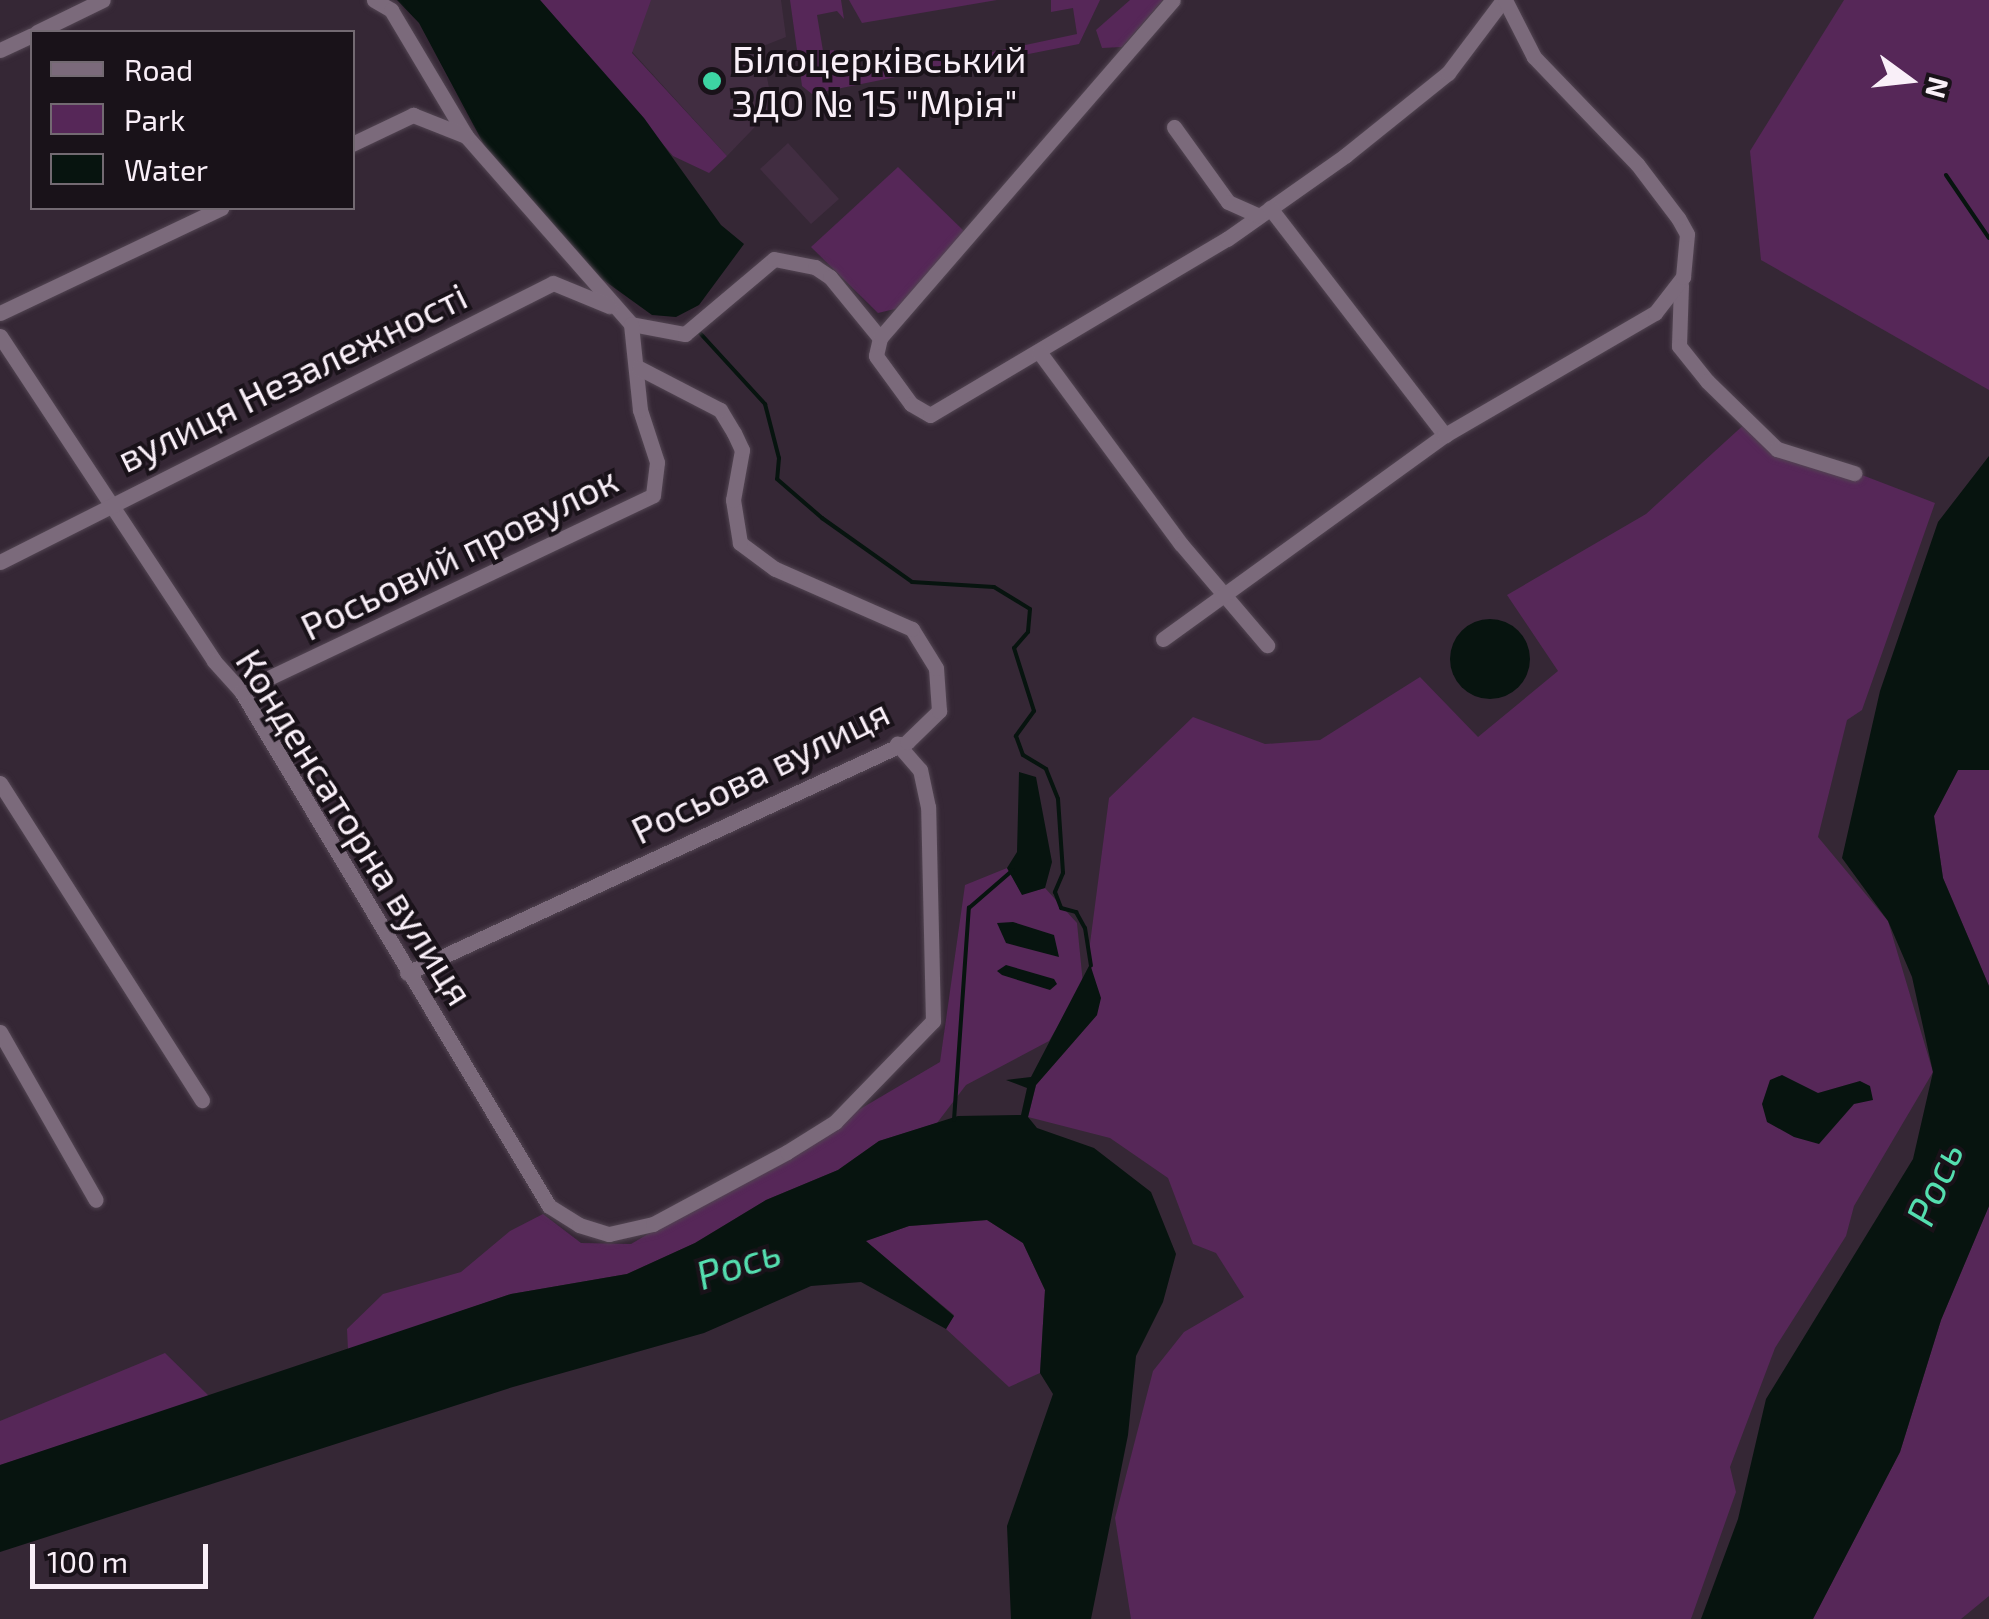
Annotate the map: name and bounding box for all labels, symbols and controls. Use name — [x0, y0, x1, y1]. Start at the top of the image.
legend — [30, 30, 355, 210]
north arrow — [1859, 30, 1959, 130]
place label: Білоцерківський ЗДО № 15 "Мрія" — [732, 36, 1027, 125]
text: Road — [124, 51, 193, 87]
marker: Білоцерківський ЗДО № 15 "Мрія" — [701, 70, 723, 92]
text: N — [1919, 74, 1957, 102]
text: Park — [124, 101, 185, 137]
text: Water — [124, 151, 208, 187]
street label: вулиця Незалежності — [110, 273, 474, 481]
street label: Росьовий провулок — [293, 456, 625, 650]
street label: Конденсаторна вулиця — [227, 641, 483, 1013]
street label: Росьова вулиця — [624, 689, 896, 853]
water label: Рось — [1894, 1134, 1972, 1232]
water label: Рось — [690, 1226, 786, 1298]
scale bar — [35, 1524, 212, 1586]
text: 100 m — [47, 1543, 128, 1579]

